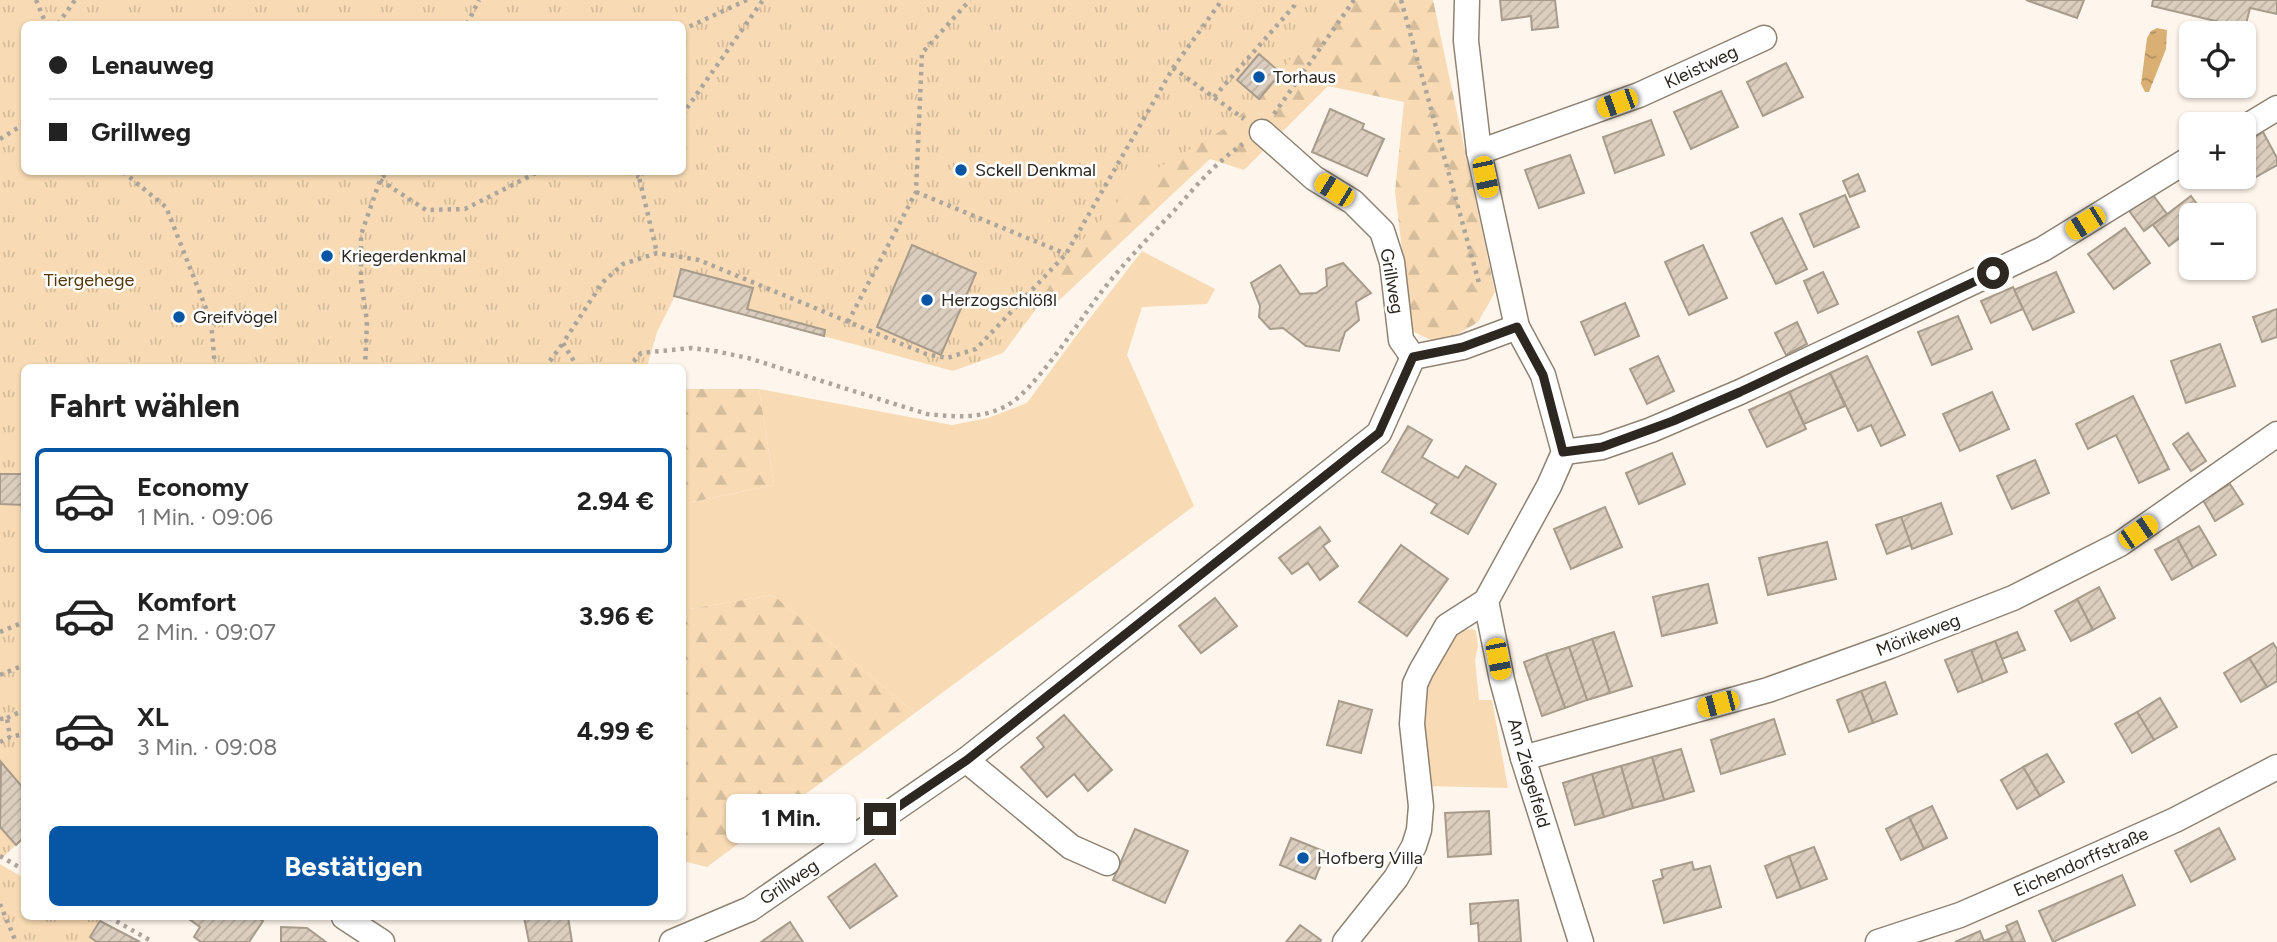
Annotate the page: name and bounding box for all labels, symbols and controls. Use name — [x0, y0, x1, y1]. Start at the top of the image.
map controls — [2179, 21, 2256, 280]
button: locate — [2179, 21, 2256, 98]
street label: Kleistweg — [1661, 40, 1741, 94]
text: Lenauweg — [91, 49, 214, 81]
place label: Torhaus — [1273, 66, 1336, 88]
marker: Torhaus — [1251, 69, 1267, 85]
car — [1594, 86, 1641, 120]
button: + — [2179, 112, 2256, 189]
text: Grillweg — [91, 116, 191, 148]
car — [1471, 154, 1500, 200]
place label: Sckell Denkmal — [975, 159, 1096, 181]
marker: Sckell Denkmal — [953, 162, 969, 178]
car — [1311, 170, 1358, 210]
car — [2062, 203, 2109, 243]
button: − — [2179, 203, 2256, 280]
place label: Kriegerdenkmal — [341, 245, 466, 267]
street label: Grillweg — [1375, 247, 1409, 315]
marker: Kriegerdenkmal — [319, 248, 335, 264]
route start — [1977, 257, 2009, 289]
park label: Tiergehege — [44, 269, 135, 291]
place label: Herzogschlößl — [941, 289, 1057, 311]
marker: Herzogschlößl — [919, 292, 935, 308]
place label: Greifvögel — [193, 306, 277, 328]
marker: Greifvögel — [171, 309, 187, 325]
text: Fahrt wählen — [49, 387, 240, 425]
icon: car — [53, 469, 116, 532]
text: Economy — [137, 471, 249, 503]
text: 2.94 € — [577, 485, 654, 517]
text: 1 Min. · 09:06 — [137, 503, 273, 531]
car — [2115, 512, 2162, 552]
icon: car — [53, 584, 116, 647]
text: Komfort — [137, 586, 237, 618]
text: 3.96 € — [579, 600, 654, 632]
street label: Mörikeweg — [1873, 609, 1963, 661]
text: 2 Min. · 09:07 — [137, 618, 276, 646]
car — [1484, 636, 1513, 682]
car — [1695, 688, 1742, 720]
icon: car — [53, 699, 116, 762]
text: XL — [137, 701, 169, 733]
text: 4.99 € — [577, 715, 654, 747]
street label: Am Ziegelfeld — [1503, 716, 1555, 830]
text: 3 Min. · 09:08 — [137, 733, 277, 761]
callout: 1 Min. — [726, 794, 856, 844]
route end — [864, 803, 896, 835]
text: 1 Min. — [761, 804, 821, 832]
street label: Eichendorffstraße — [2010, 822, 2152, 902]
button: Bestätigen — [49, 826, 658, 906]
place label: Hofberg Villa — [1317, 847, 1423, 869]
marker: Hofberg Villa — [1295, 850, 1311, 866]
street label: Grillweg — [755, 854, 823, 910]

